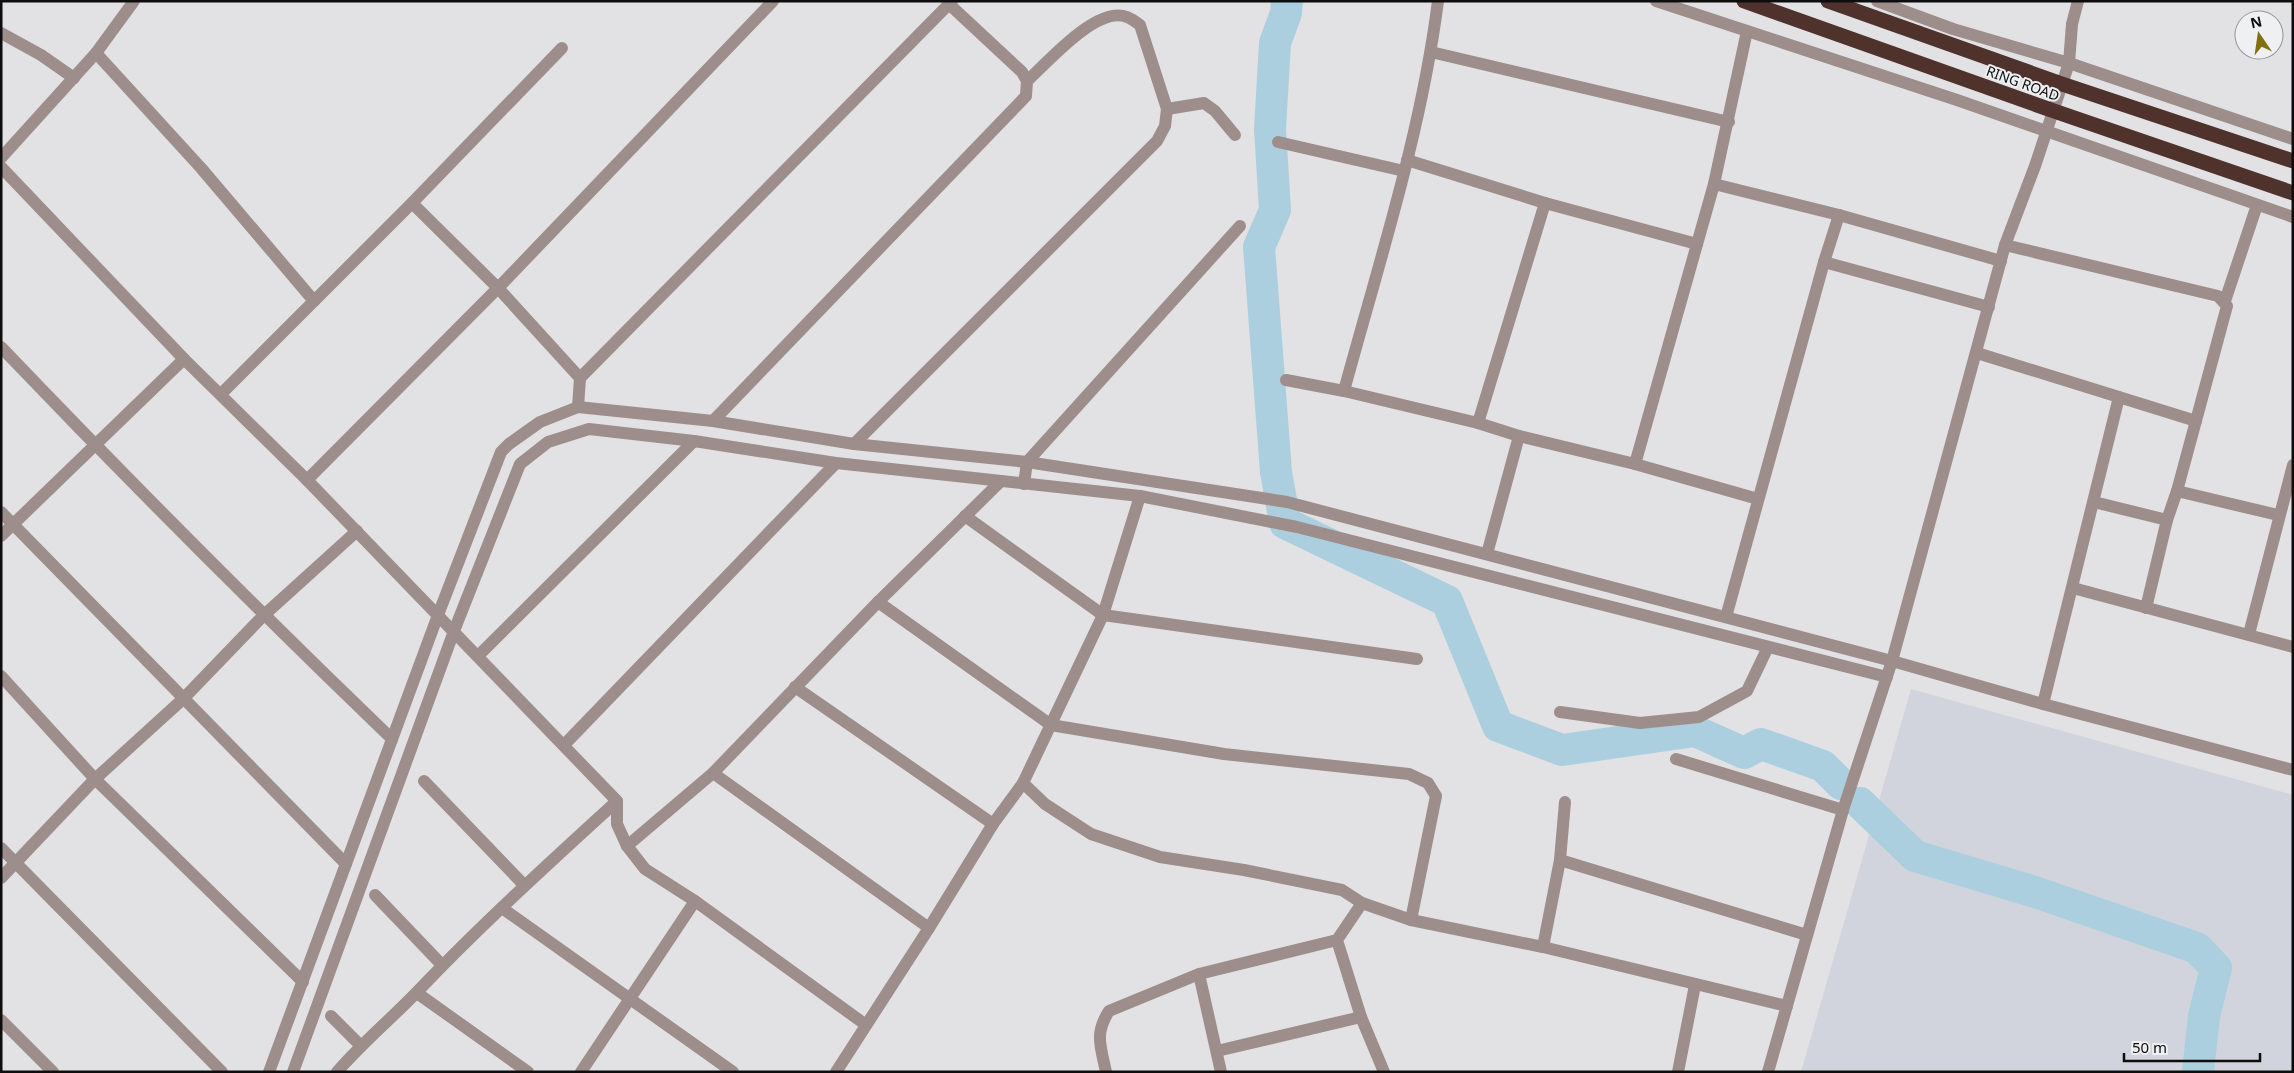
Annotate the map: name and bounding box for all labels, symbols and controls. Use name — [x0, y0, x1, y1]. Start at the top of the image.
north arrow — [2234, 10, 2284, 60]
text: N — [2248, 11, 2264, 32]
street label: RING ROAD — [1984, 61, 2062, 105]
scale bar — [2124, 1030, 2260, 1062]
text: 50 m — [2132, 1037, 2167, 1057]

